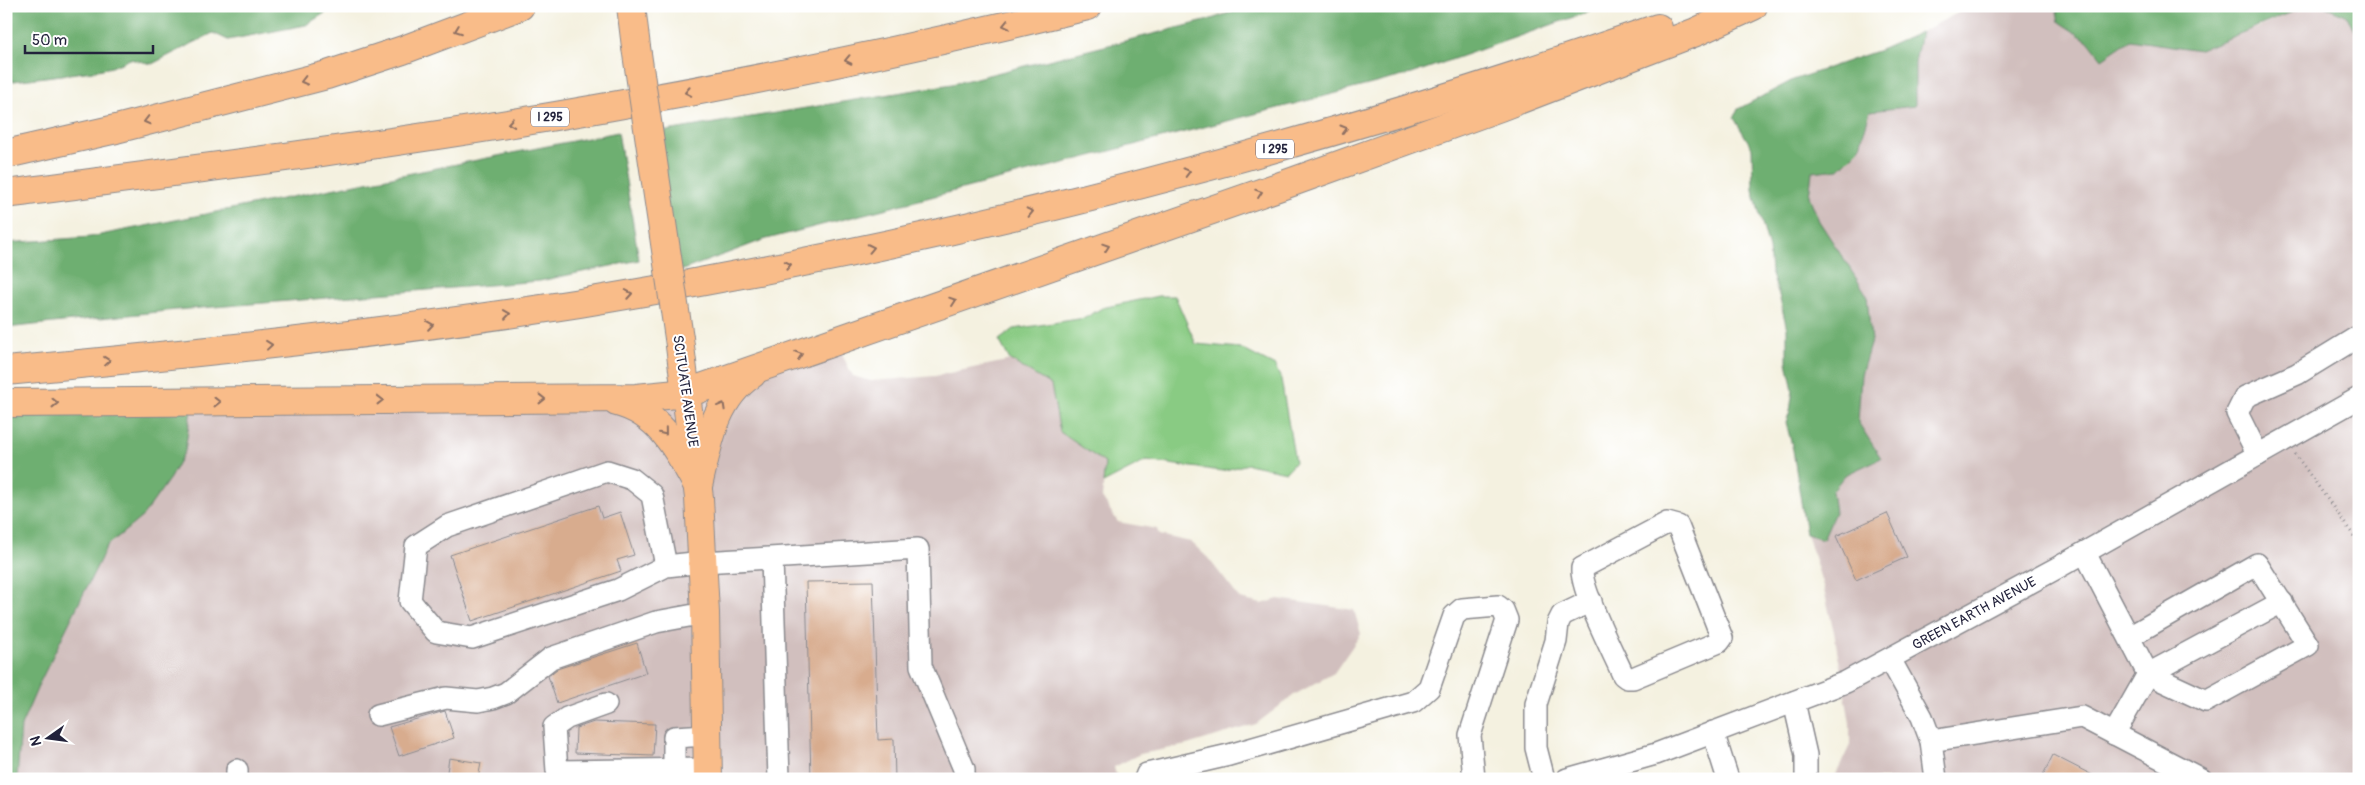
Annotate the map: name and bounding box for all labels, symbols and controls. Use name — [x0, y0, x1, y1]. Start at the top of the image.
one-way arrow — [1002, 19, 1011, 30]
scale bar — [25, 22, 152, 54]
one-way arrow — [455, 24, 463, 34]
text: 50 m — [32, 31, 67, 50]
one-way arrow — [843, 55, 852, 65]
one-way arrow — [301, 75, 309, 85]
one-way arrow — [684, 86, 693, 97]
road number: I 295 — [531, 108, 569, 126]
one-way arrow — [142, 115, 151, 126]
one-way arrow — [507, 117, 515, 128]
one-way arrow — [1340, 124, 1348, 135]
road number: I 295 — [1256, 140, 1294, 158]
one-way arrow — [1183, 168, 1191, 178]
one-way arrow — [1255, 189, 1263, 199]
one-way arrow — [1025, 207, 1034, 218]
one-way arrow — [867, 243, 876, 254]
one-way arrow — [1101, 243, 1110, 253]
one-way arrow — [784, 260, 793, 270]
one-way arrow — [624, 290, 633, 300]
one-way arrow — [948, 297, 956, 307]
one-way arrow — [504, 309, 512, 320]
one-way arrow — [426, 320, 434, 331]
street label: SCITUATE AVENUE — [669, 334, 702, 448]
one-way arrow — [265, 340, 273, 351]
one-way arrow — [795, 351, 803, 361]
one-way arrow — [103, 356, 111, 367]
one-way arrow — [539, 394, 547, 404]
one-way arrow — [376, 395, 384, 406]
one-way arrow — [214, 397, 222, 407]
one-way arrow — [52, 398, 59, 408]
one-way arrow — [716, 403, 726, 412]
one-way arrow — [659, 426, 668, 435]
street label: GREEN EARTH AVENUE — [1909, 573, 2039, 654]
north arrow — [22, 712, 72, 762]
text: N — [26, 734, 45, 748]

